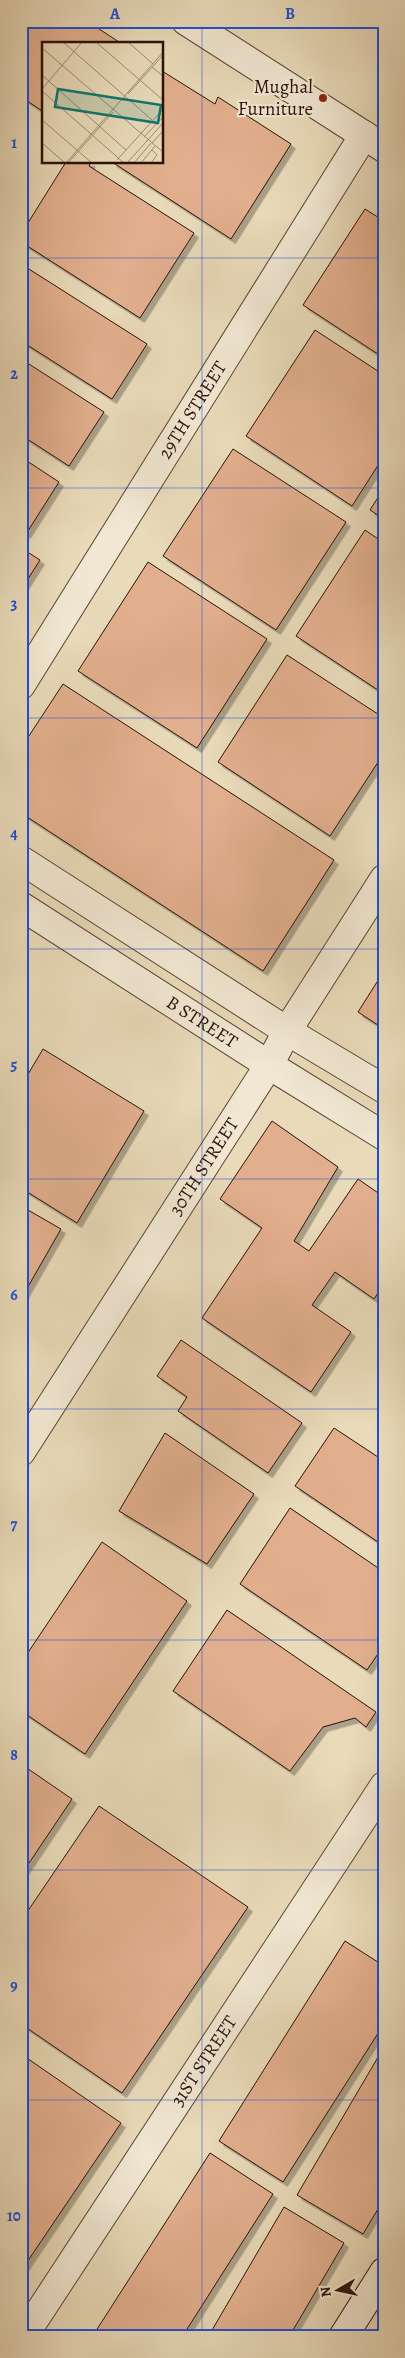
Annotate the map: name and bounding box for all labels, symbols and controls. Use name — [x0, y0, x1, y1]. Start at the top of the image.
text: A — [109, 3, 121, 25]
text: B — [285, 3, 295, 25]
inset map — [42, 42, 164, 164]
place label: Mughal Furniture — [238, 74, 313, 122]
marker: Mughal Furniture — [317, 92, 329, 104]
text: 1 — [11, 132, 17, 154]
street label: 29TH STREET — [152, 356, 233, 464]
text: 2 — [10, 363, 18, 385]
text: 3 — [11, 593, 18, 615]
text: 4 — [10, 823, 18, 845]
street label: B STREET — [161, 990, 243, 1055]
text: 5 — [11, 1054, 18, 1076]
street label: 30TH STREET — [163, 1112, 245, 1220]
text: 6 — [10, 1284, 18, 1306]
text: 7 — [11, 1514, 18, 1536]
text: 8 — [10, 1744, 18, 1766]
text: 9 — [10, 1975, 18, 1997]
street label: 31ST STREET — [165, 2010, 243, 2111]
text: 10 — [7, 2205, 21, 2227]
north arrow — [312, 2266, 362, 2316]
text: N — [315, 2285, 336, 2298]

